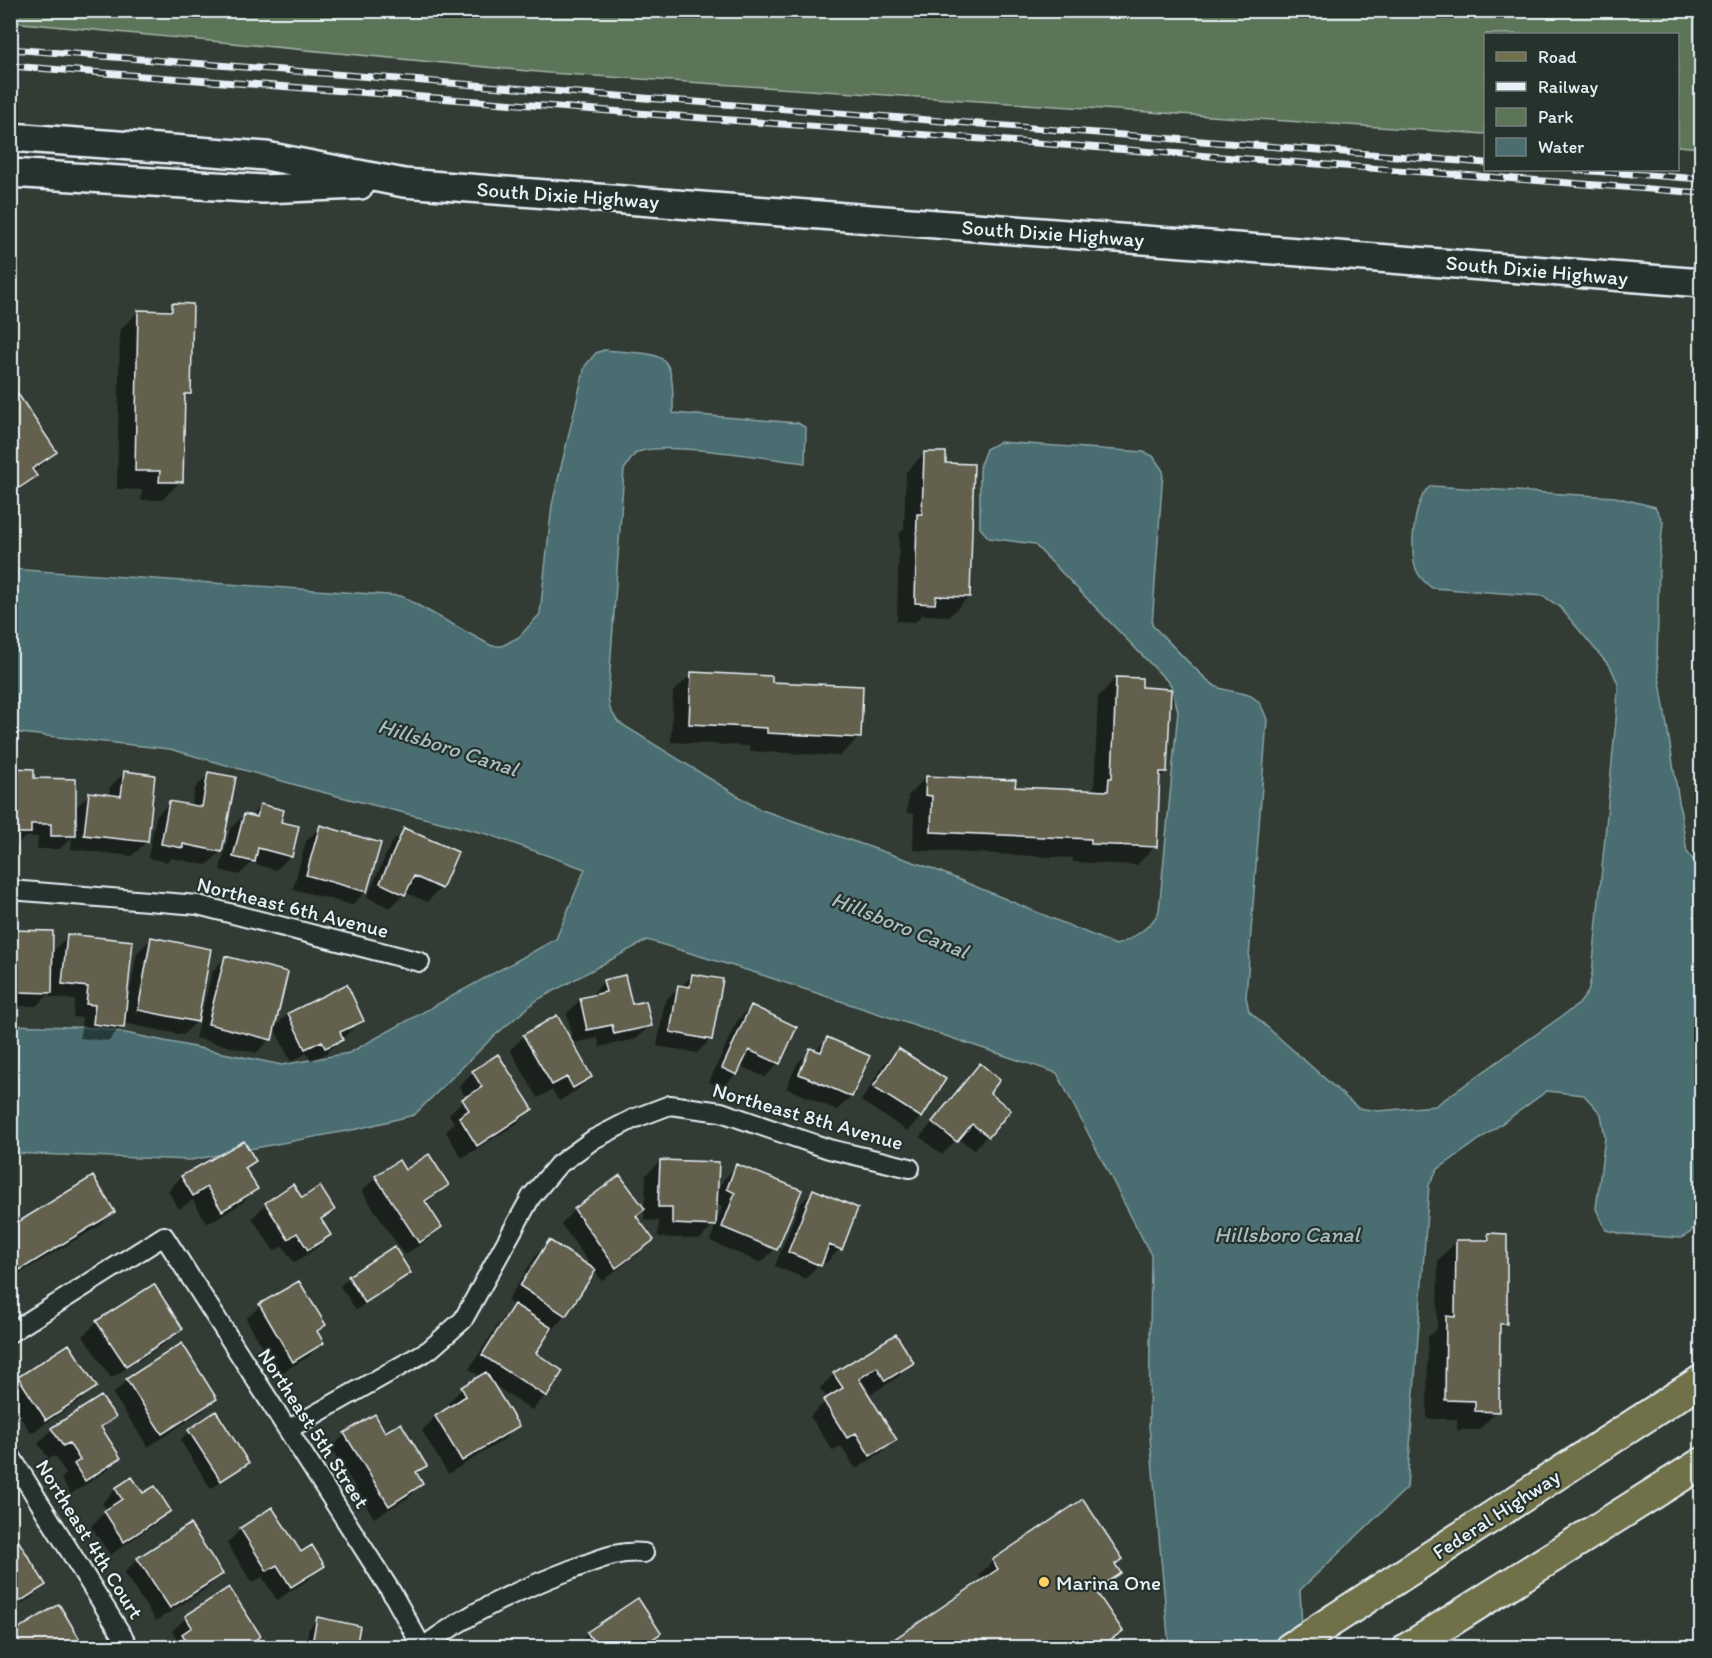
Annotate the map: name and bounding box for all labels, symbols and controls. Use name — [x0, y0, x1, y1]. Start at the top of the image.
legend — [1484, 33, 1679, 171]
text: Road — [1538, 46, 1577, 68]
text: Railway — [1538, 76, 1599, 98]
text: Park — [1538, 106, 1573, 128]
text: Water — [1538, 136, 1584, 158]
street label: South Dixie Highway — [476, 176, 660, 214]
street label: South Dixie Highway — [961, 214, 1145, 252]
street label: South Dixie Highway — [1445, 250, 1629, 290]
water label: Hillsboro Canal — [375, 712, 523, 783]
street label: Northeast 6th Avenue — [195, 871, 391, 943]
water label: Hillsboro Canal — [828, 885, 974, 965]
street label: Northeast 8th Avenue — [710, 1077, 906, 1155]
water label: Hillsboro Canal — [1214, 1221, 1361, 1248]
street label: Northeast 5th Street — [253, 1343, 375, 1513]
street label: Northeast 4th Court — [31, 1455, 149, 1623]
street label: Federal Highway — [1428, 1463, 1565, 1565]
place label: Marina One — [1056, 1570, 1161, 1595]
marker: Marina One — [1037, 1575, 1051, 1589]

